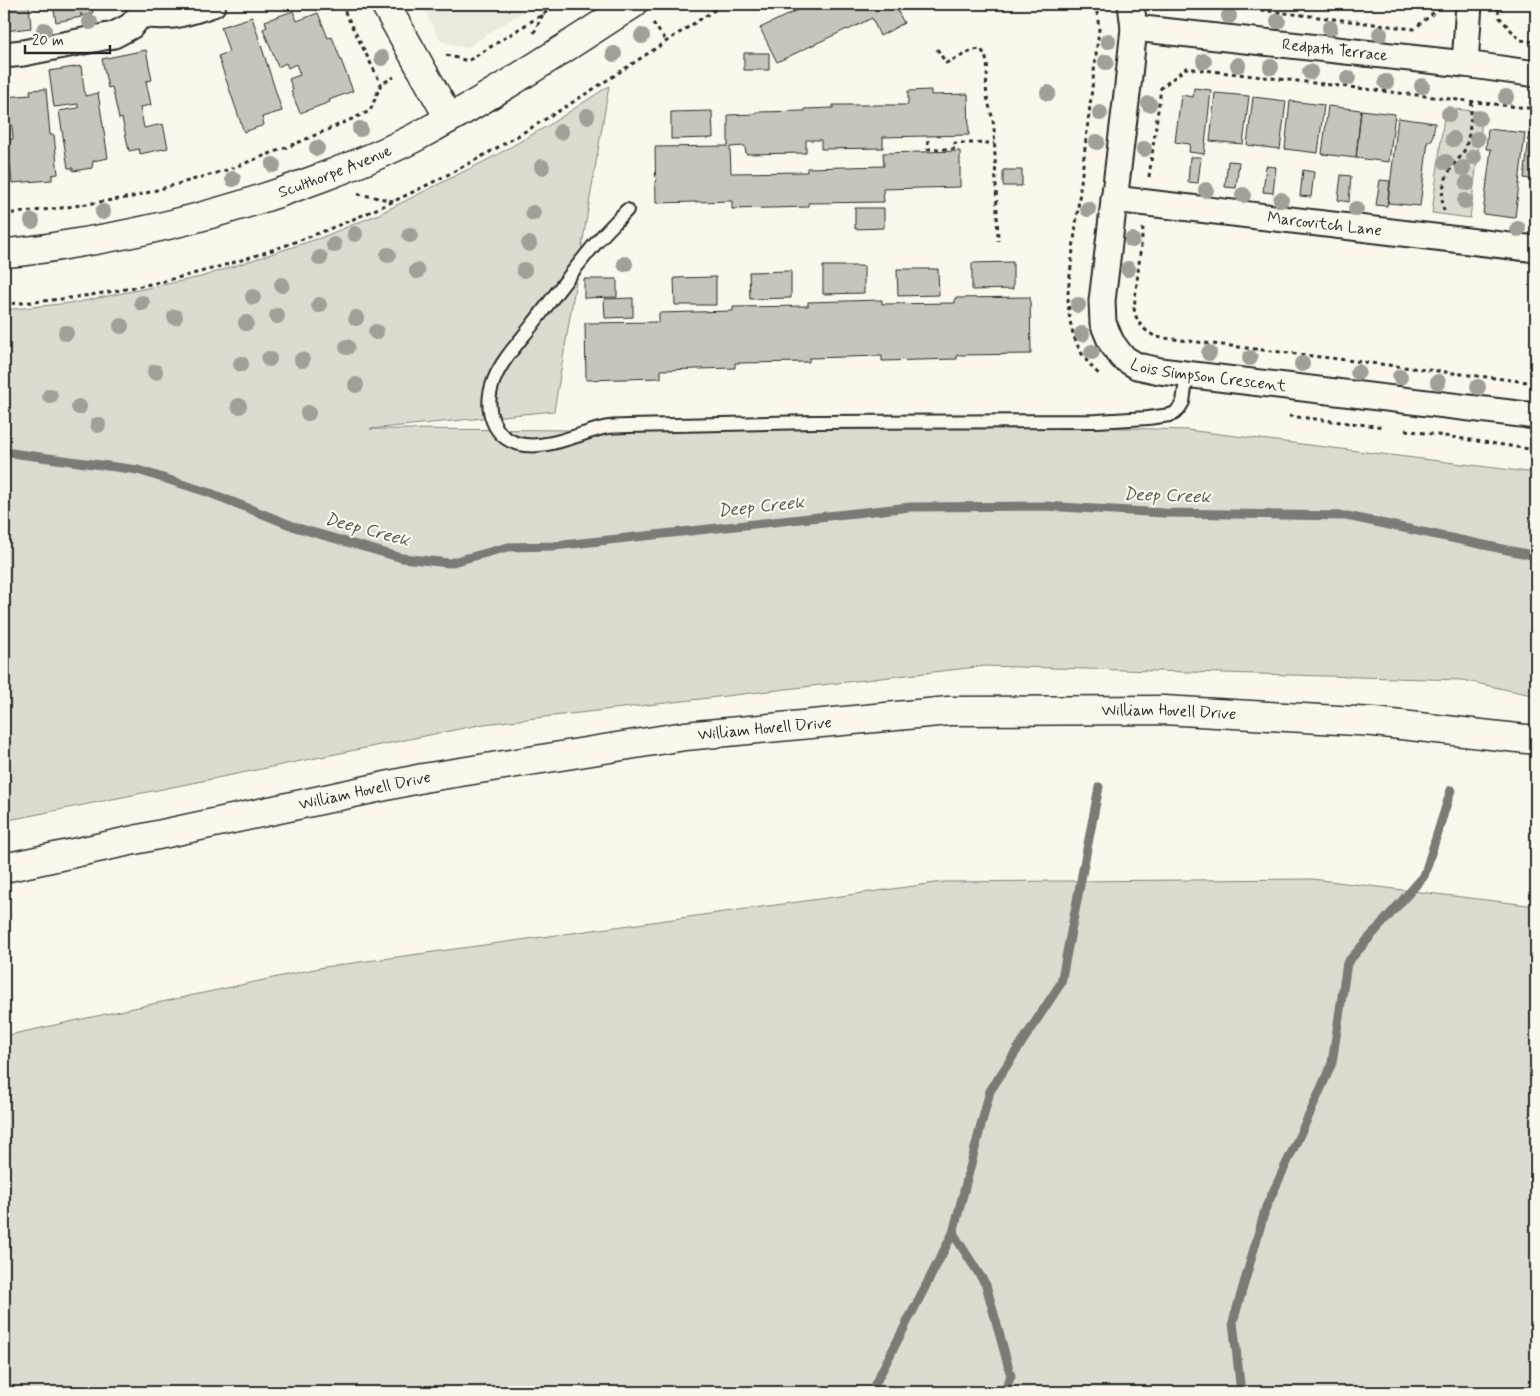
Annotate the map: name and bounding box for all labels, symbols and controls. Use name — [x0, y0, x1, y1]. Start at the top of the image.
scale bar — [25, 22, 110, 54]
text: 20 m — [32, 31, 64, 51]
street label: Redpath Terrace — [1281, 34, 1389, 66]
street label: Sculthorpe Avenue — [276, 140, 395, 203]
street label: Marcovitch Lane — [1266, 207, 1383, 241]
street label: Lois Simpson Crescent — [1126, 354, 1288, 397]
water label: Deep Creek — [1123, 482, 1212, 510]
water label: Deep Creek — [716, 490, 806, 523]
water label: Deep Creek — [322, 507, 413, 553]
street label: William Hovell Drive — [1102, 699, 1237, 725]
street label: William Hovell Drive — [697, 712, 833, 745]
street label: William Hovell Drive — [297, 766, 432, 815]

